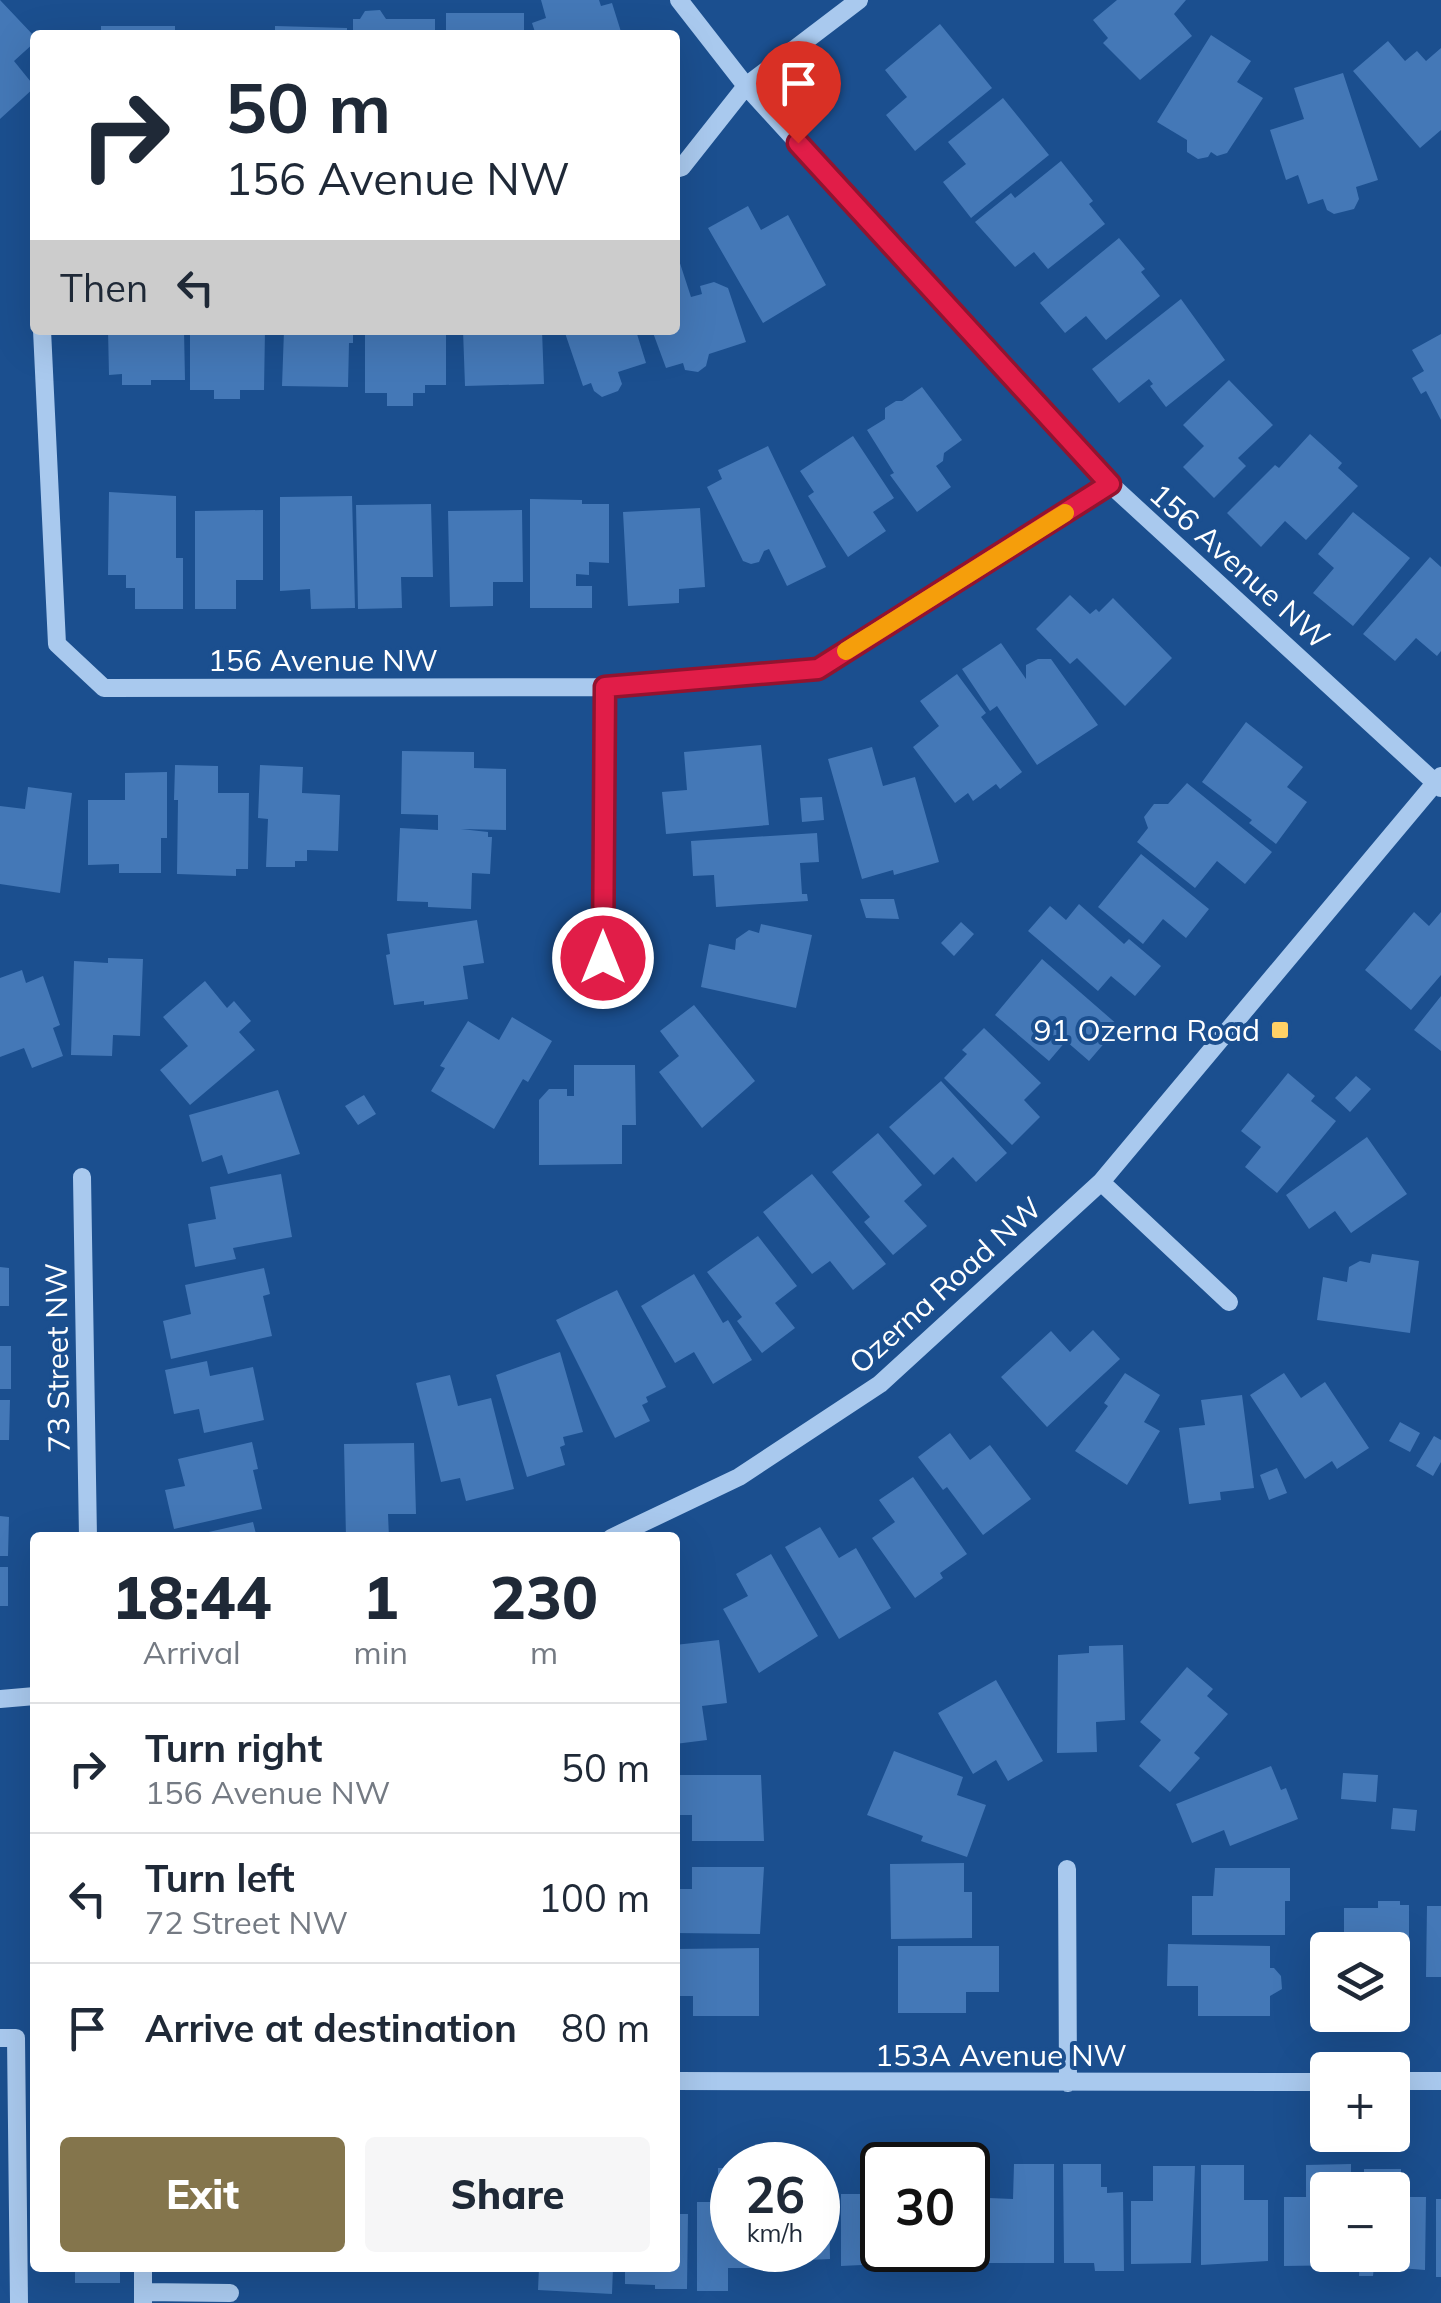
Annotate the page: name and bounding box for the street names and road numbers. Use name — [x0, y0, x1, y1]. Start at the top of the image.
street label: 156 Avenue NW — [1142, 475, 1338, 657]
street label: 156 Avenue NW — [208, 641, 438, 679]
street label: Ozerna Road NW — [841, 1189, 1049, 1381]
street label: 73 Street NW — [36, 1262, 78, 1454]
street label: 153A Avenue NW — [875, 2036, 1127, 2074]

